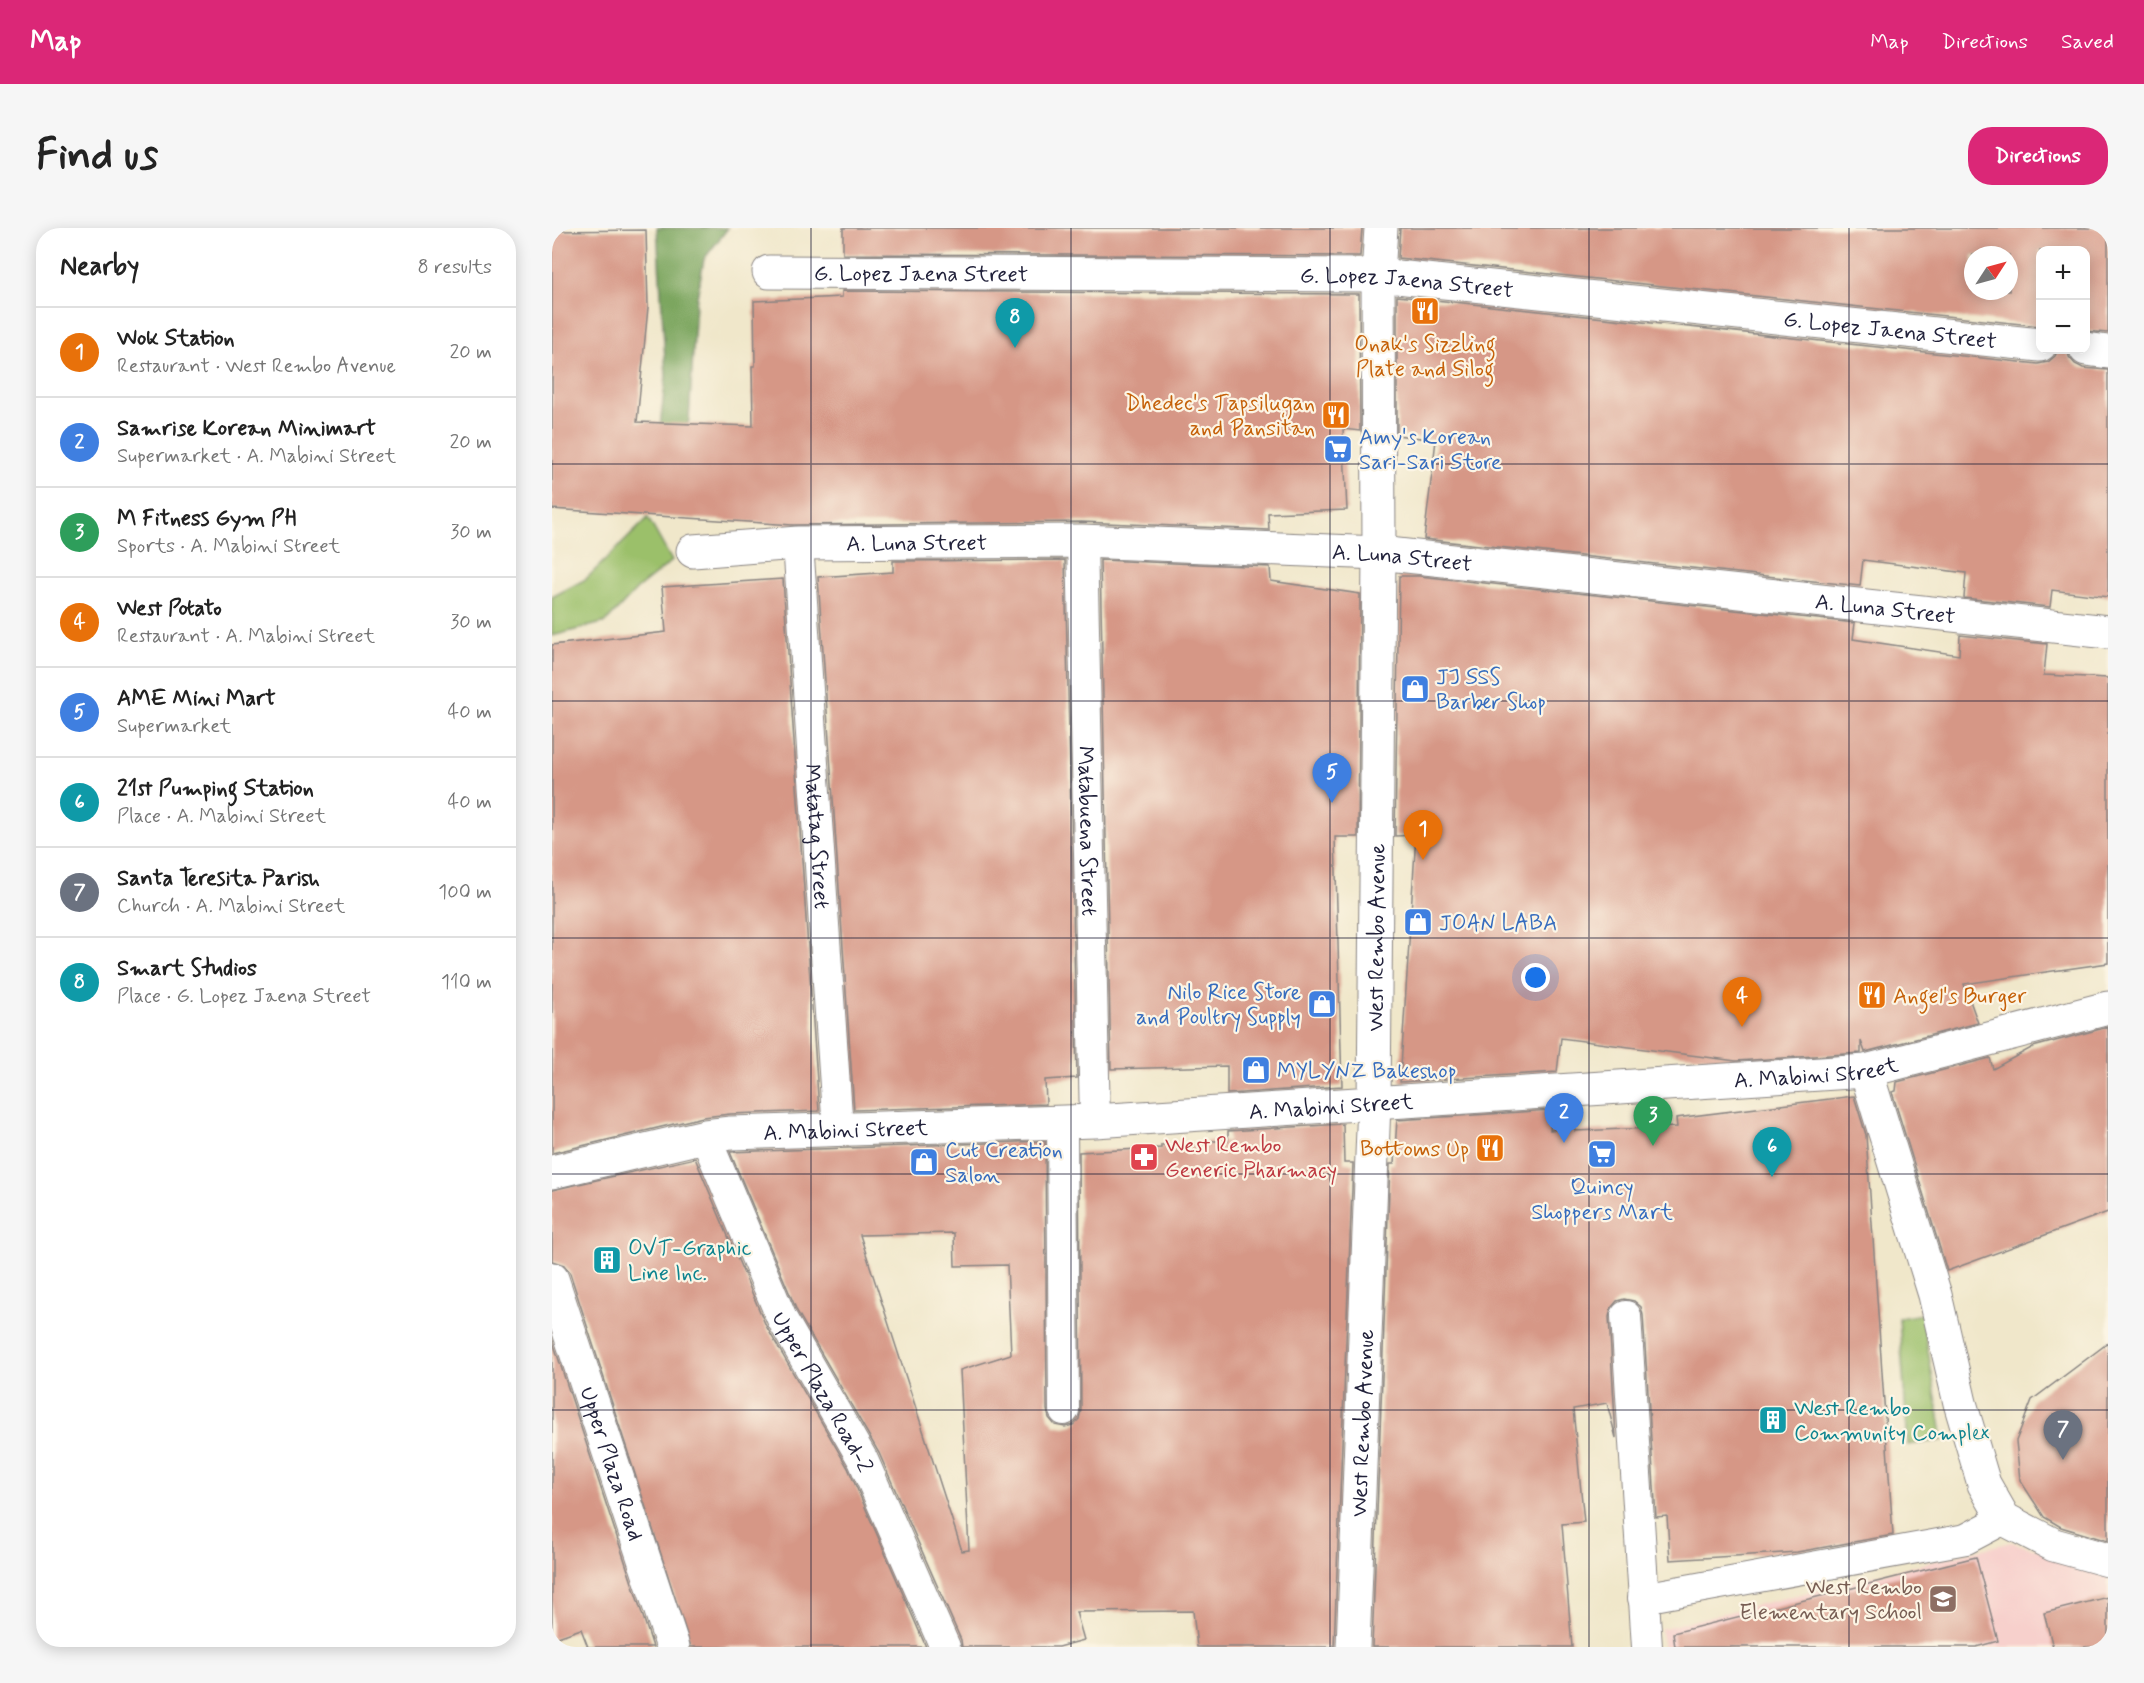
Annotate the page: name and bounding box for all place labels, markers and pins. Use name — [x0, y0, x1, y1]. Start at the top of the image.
restaurant icon: Onak's Sizzling Plate and Silog — [1409, 295, 1441, 327]
pin: 8 — [996, 298, 1034, 348]
place label: Onak's Sizzling Plate and Silog — [1354, 331, 1496, 387]
place label: Dhedec's Tapsilugan and Pansitan — [1125, 390, 1315, 443]
restaurant icon: Dhedec's Tapsilugan and Pansitan — [1320, 399, 1352, 431]
place label: Amy's Korean Sari-Sari Store — [1359, 424, 1502, 477]
supermarket icon: Amy's Korean Sari-Sari Store — [1322, 433, 1354, 465]
place label: JJ SSS Barber Shop — [1436, 664, 1546, 717]
shop icon: JJ SSS Barber Shop — [1399, 673, 1431, 705]
pin: 5 — [1312, 754, 1352, 803]
pin: 1 — [1404, 810, 1442, 860]
shop icon: JOAN LABA — [1402, 906, 1434, 938]
place label: JOAN LABA — [1439, 910, 1557, 938]
pin: 4 — [1722, 978, 1762, 1027]
place label: Nilo Rice Store and Poultry Supply — [1136, 979, 1301, 1032]
restaurant icon: Angel's Burger — [1856, 979, 1888, 1011]
place label: Angel's Burger — [1893, 983, 2027, 1014]
shop icon: Nilo Rice Store and Poultry Supply — [1306, 988, 1338, 1020]
shop icon: MYLYNZ Bakeshop — [1240, 1054, 1272, 1086]
place label: MYLYNZ Bakeshop — [1277, 1058, 1457, 1086]
pin: 2 — [1544, 1094, 1584, 1143]
pin: 3 — [1634, 1096, 1672, 1146]
pin: 6 — [1752, 1128, 1792, 1177]
place label: West Rembo Generic Pharmacy — [1165, 1132, 1337, 1185]
restaurant icon: Bottoms Up — [1474, 1132, 1506, 1164]
place label: Bottoms Up — [1360, 1136, 1469, 1164]
place label: Cut Creation Salon — [945, 1137, 1063, 1190]
supermarket icon: Quincy Shoppers Mart — [1586, 1138, 1618, 1170]
pharmacy icon: West Rembo Generic Pharmacy — [1128, 1141, 1160, 1173]
shop icon: Cut Creation Salon — [908, 1146, 940, 1178]
place label: Quincy Shoppers Mart — [1531, 1174, 1673, 1227]
place label: OVT-Graphic Line Inc. — [628, 1235, 752, 1288]
building icon: OVT-Graphic Line Inc. — [591, 1244, 623, 1276]
place label: West Rembo Community Complex — [1794, 1395, 1990, 1448]
building icon: West Rembo Community Complex — [1757, 1404, 1789, 1436]
pin: 7 — [2044, 1410, 2082, 1460]
place label: West Rembo Elementary School — [1739, 1574, 1922, 1627]
school or university icon: West Rembo Elementary School — [1927, 1583, 1959, 1615]

